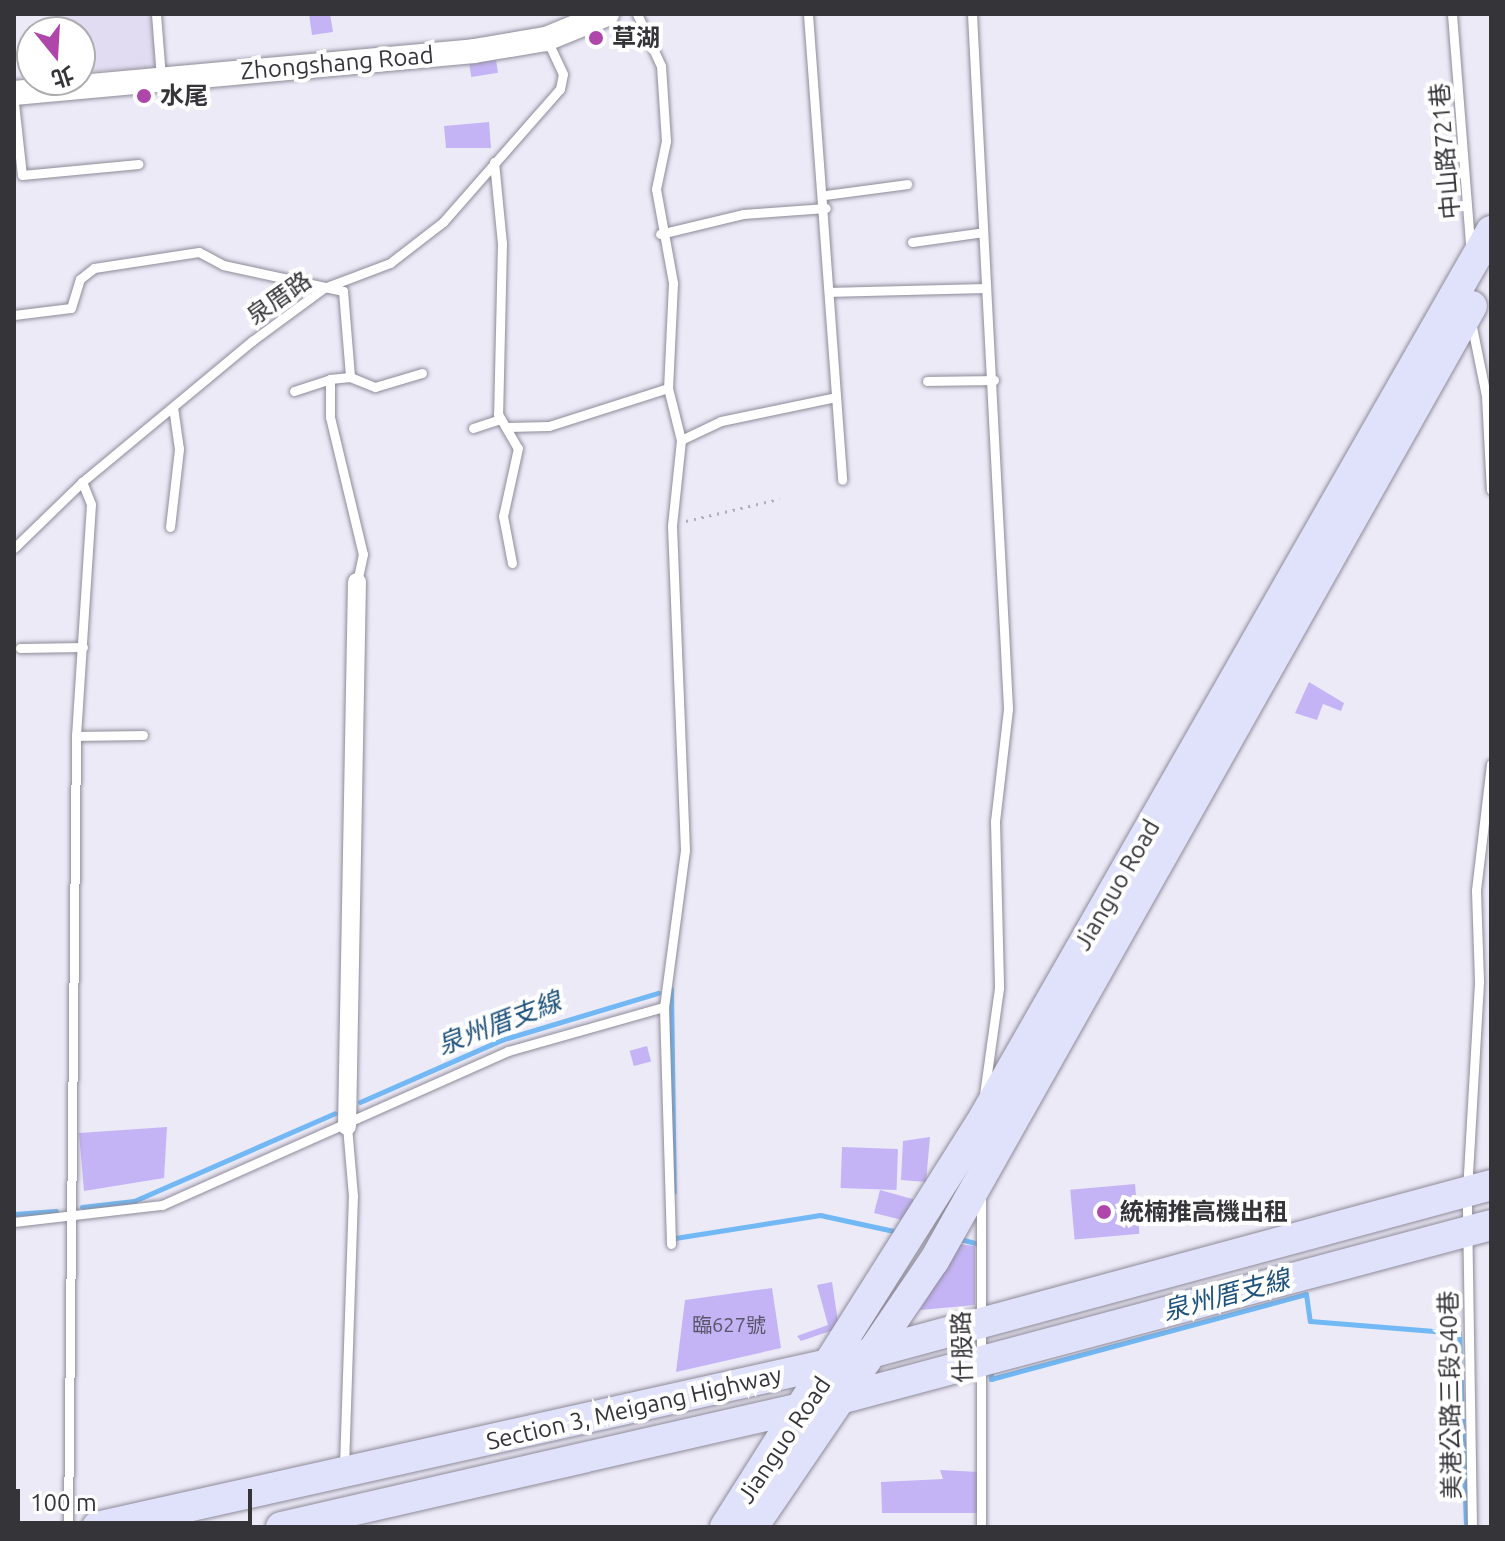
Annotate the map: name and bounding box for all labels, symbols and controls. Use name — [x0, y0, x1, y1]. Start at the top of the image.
north arrow — [16, 16, 96, 96]
place label: 草湖 — [612, 24, 660, 52]
marker: 草湖 — [587, 29, 605, 47]
street label: Zhongshang Road — [239, 40, 435, 86]
text: 北 — [49, 62, 77, 93]
place label: 水尾 — [160, 82, 208, 110]
street label: 中山路721巷 — [1425, 82, 1465, 220]
marker: 水尾 — [135, 87, 153, 105]
street label: 泉厝路 — [241, 266, 317, 330]
street label: Jianguo Road — [1068, 815, 1166, 955]
water label: 泉州厝支線 — [433, 985, 565, 1061]
place label: 統楠推高機出租 — [1120, 1198, 1288, 1226]
marker: 統楠推高機出租 — [1095, 1203, 1113, 1221]
water label: 泉州厝支線 — [1159, 1263, 1293, 1327]
street label: 美港公路三段540巷 — [1434, 1290, 1466, 1500]
street label: 什股路 — [946, 1311, 978, 1383]
house number: 臨627號 — [692, 1312, 766, 1336]
street label: Section 3, Meigang Highway — [484, 1360, 784, 1456]
street label: Jianguo Road — [731, 1371, 837, 1509]
scale bar — [20, 1473, 256, 1523]
text: 100 m — [30, 1489, 97, 1516]

